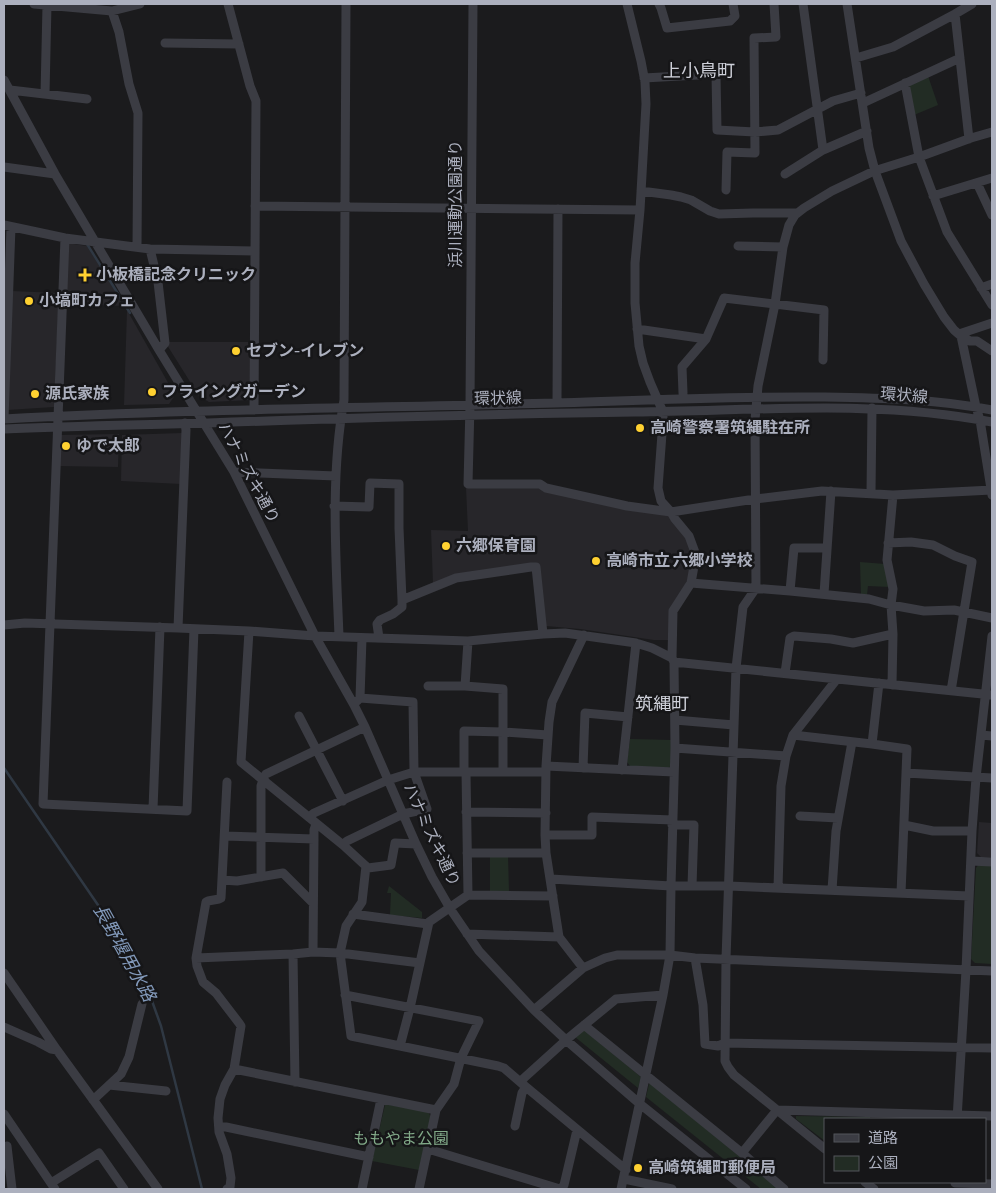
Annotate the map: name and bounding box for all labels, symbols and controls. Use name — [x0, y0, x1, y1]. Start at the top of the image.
district label: 上小鳥町 — [663, 61, 735, 82]
street label: 浜川運動公園通り — [447, 140, 466, 268]
place label: 小板橋記念クリニック — [96, 266, 256, 285]
marker: 小板橋記念クリニック — [78, 268, 92, 282]
place label: 小塙町カフェ — [39, 292, 135, 311]
marker: 小塙町カフェ — [23, 295, 35, 307]
place label: セブン-イレブン — [246, 342, 364, 361]
marker: セブン-イレブン — [230, 345, 242, 357]
place label: フライングガーデン — [162, 382, 306, 402]
place label: 源氏家族 — [45, 384, 109, 404]
street label: 環状線 — [879, 384, 929, 408]
marker: フライングガーデン — [146, 386, 158, 398]
marker: 源氏家族 — [29, 388, 41, 400]
street label: 環状線 — [474, 389, 522, 409]
street label: ハナミズキ通り — [213, 419, 283, 527]
place label: 高崎警察署筑縄駐在所 — [650, 419, 810, 438]
marker: 高崎警察署筑縄駐在所 — [634, 422, 646, 434]
place label: ゆで太郎 — [76, 437, 140, 456]
marker: ゆで太郎 — [60, 440, 72, 452]
place label: 六郷保育園 — [456, 537, 536, 556]
marker: 六郷保育園 — [440, 540, 452, 552]
place label: 高崎市立 六郷小学校 — [606, 552, 753, 571]
marker: 高崎市立 六郷小学校 — [590, 555, 602, 567]
district label: 筑縄町 — [635, 694, 689, 715]
street label: ハナミズキ通り — [399, 780, 463, 890]
water label: 長野堰用水路 — [89, 901, 160, 1007]
legend — [824, 1118, 986, 1183]
text: 道路 — [868, 1129, 898, 1148]
park label: ももやま公園 — [353, 1130, 449, 1149]
text: 公園 — [868, 1154, 898, 1173]
place label: 高崎筑縄町郵便局 — [648, 1159, 776, 1178]
marker: 高崎筑縄町郵便局 — [632, 1162, 644, 1174]

